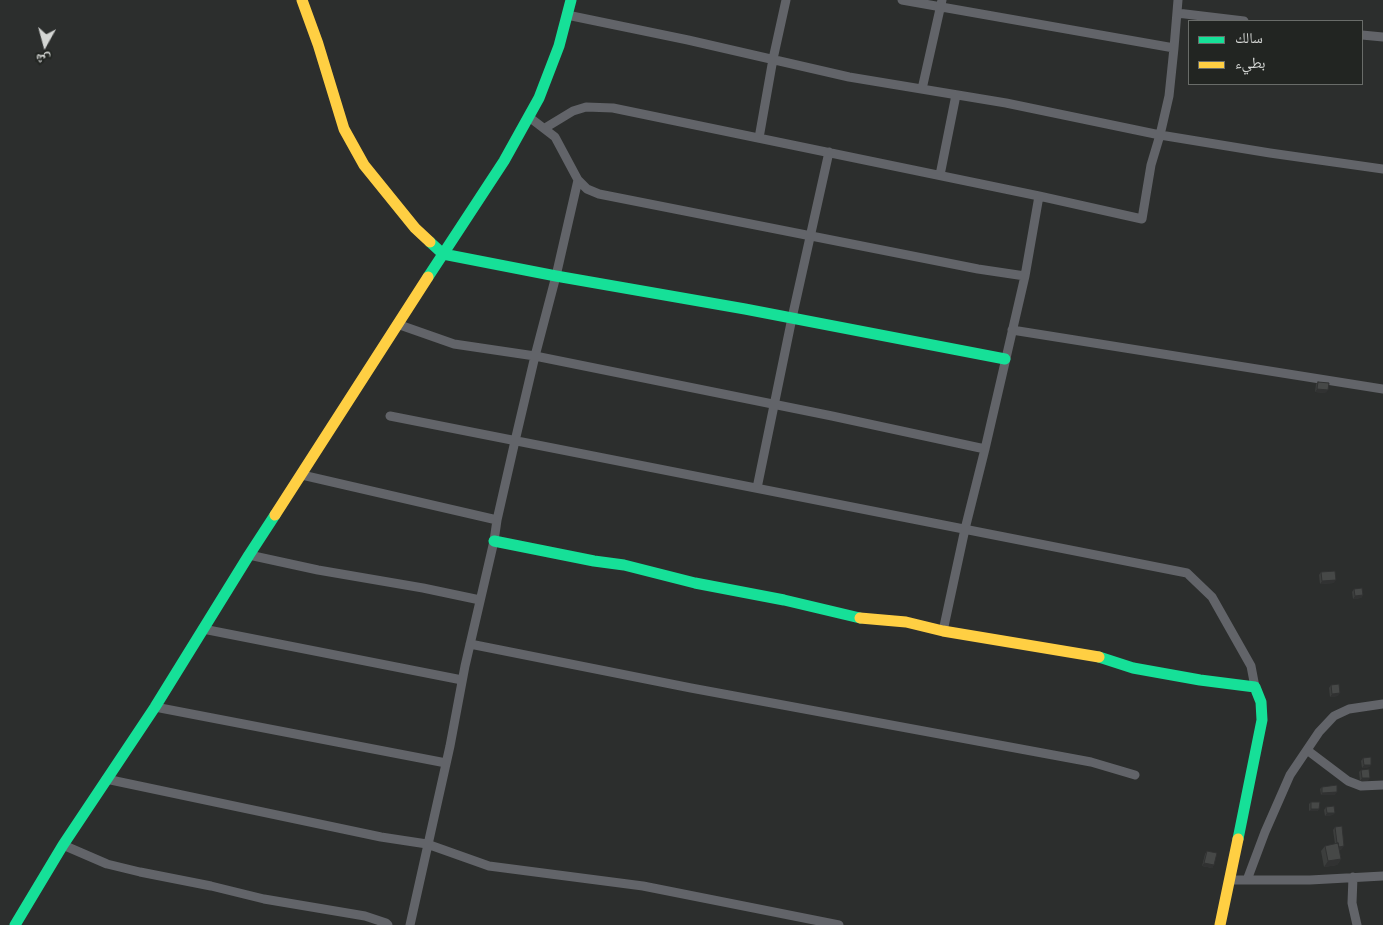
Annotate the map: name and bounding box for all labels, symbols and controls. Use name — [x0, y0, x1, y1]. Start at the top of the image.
north arrow — [20, 20, 70, 70]
legend — [1188, 20, 1363, 85]
text: سالك — [1235, 28, 1263, 46]
text: ش — [35, 51, 52, 70]
text: بطيء — [1235, 53, 1265, 71]

